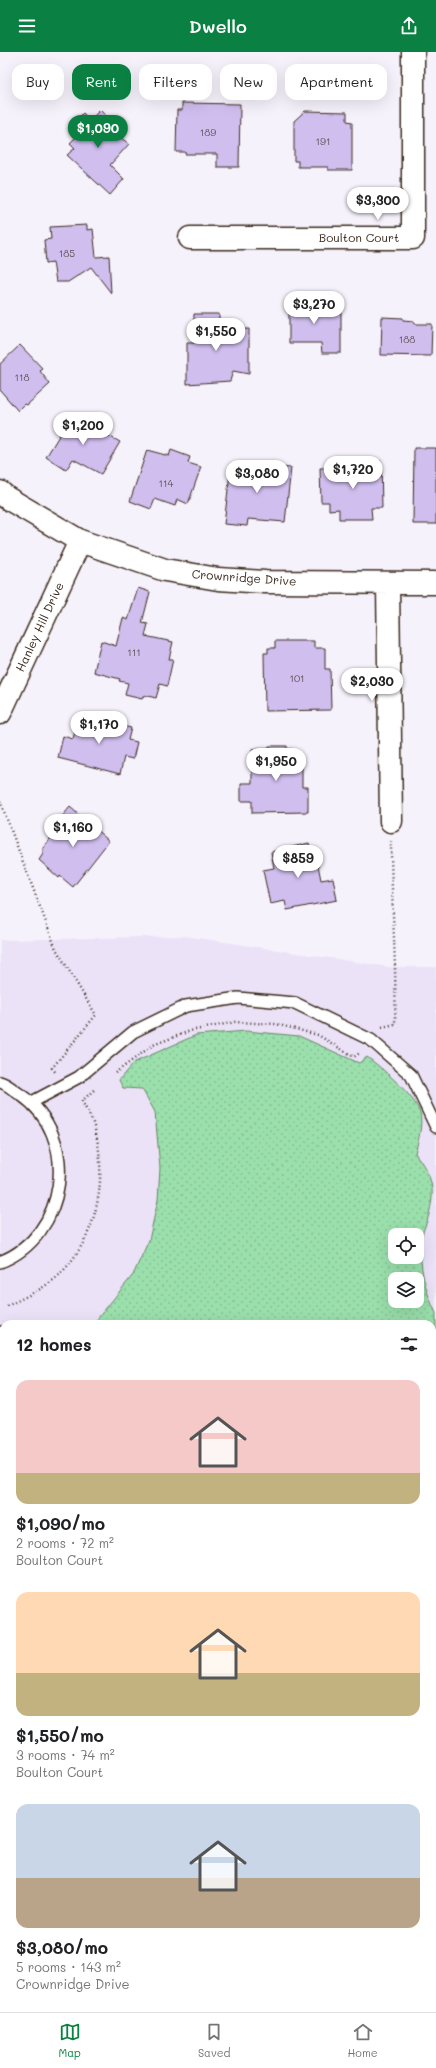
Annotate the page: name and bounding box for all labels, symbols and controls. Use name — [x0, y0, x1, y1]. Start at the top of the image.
text: Dwello — [189, 14, 247, 38]
icon: menu — [16, 15, 38, 37]
icon: share — [398, 15, 420, 37]
chip: Buy — [12, 64, 64, 100]
chip: Rent — [72, 64, 131, 100]
chip: Filters — [139, 64, 212, 100]
chip: New — [220, 64, 277, 100]
chip: Apartment — [285, 64, 387, 100]
pin: $1,090 — [65, 115, 131, 149]
text: $1,090 — [77, 119, 119, 136]
house number: 189 — [200, 125, 216, 139]
house number: 191 — [316, 134, 330, 148]
pin: $3,300 — [345, 187, 411, 221]
text: $3,300 — [356, 191, 400, 208]
street label: Boulton Court — [319, 229, 399, 245]
house number: 185 — [59, 246, 75, 260]
pin: $3,270 — [281, 291, 347, 325]
text: $3,270 — [293, 295, 335, 312]
pin: $1,550 — [183, 318, 249, 352]
text: $1,550 — [195, 322, 237, 339]
house number: 188 — [399, 332, 415, 346]
house number: 118 — [15, 370, 30, 384]
pin: $1,200 — [50, 412, 116, 446]
text: $1,200 — [62, 416, 104, 433]
pin: $1,720 — [320, 456, 386, 490]
pin: $3,080 — [224, 460, 290, 494]
text: $1,720 — [333, 460, 373, 477]
text: $3,080 — [235, 464, 279, 481]
house number: 114 — [159, 476, 174, 490]
street label: Crownridge Drive — [191, 565, 297, 589]
street label: Hanley Hill Drive — [11, 579, 67, 674]
house number: 111 — [127, 645, 141, 659]
pin: $2,030 — [339, 668, 405, 702]
house number: 101 — [289, 671, 305, 685]
text: $2,030 — [350, 672, 394, 689]
pin: $1,170 — [66, 711, 132, 745]
text: $1,170 — [79, 715, 119, 732]
pin: $1,950 — [243, 748, 309, 782]
text: $1,950 — [255, 752, 297, 769]
pin: $1,160 — [40, 814, 106, 848]
text: $1,160 — [53, 818, 93, 835]
pin: $859 — [274, 845, 322, 879]
text: $859 — [282, 849, 314, 866]
map controls — [388, 1228, 424, 1308]
button: locate — [388, 1228, 424, 1264]
button: layers — [388, 1272, 424, 1308]
text: 12 homes — [16, 1333, 92, 1355]
icon: filters — [398, 1333, 420, 1355]
icon: home — [182, 1406, 254, 1478]
text: $1,090/mo — [16, 1512, 105, 1534]
text: 2 rooms · 72 m² — [16, 1534, 114, 1551]
text: Boulton Court — [16, 1551, 103, 1568]
icon: home — [182, 1618, 254, 1690]
text: $1,550/mo — [16, 1724, 104, 1746]
text: 3 rooms · 74 m² — [16, 1746, 115, 1763]
text: Boulton Court — [16, 1763, 103, 1780]
icon: home — [182, 1830, 254, 1902]
text: $3,080/mo — [16, 1936, 108, 1958]
text: 5 rooms · 143 m² — [16, 1958, 121, 1975]
text: Crownridge Drive — [16, 1975, 130, 1992]
tab: Map — [58, 2021, 81, 2060]
tab: Saved — [198, 2021, 231, 2060]
tab: Home — [348, 2021, 377, 2060]

